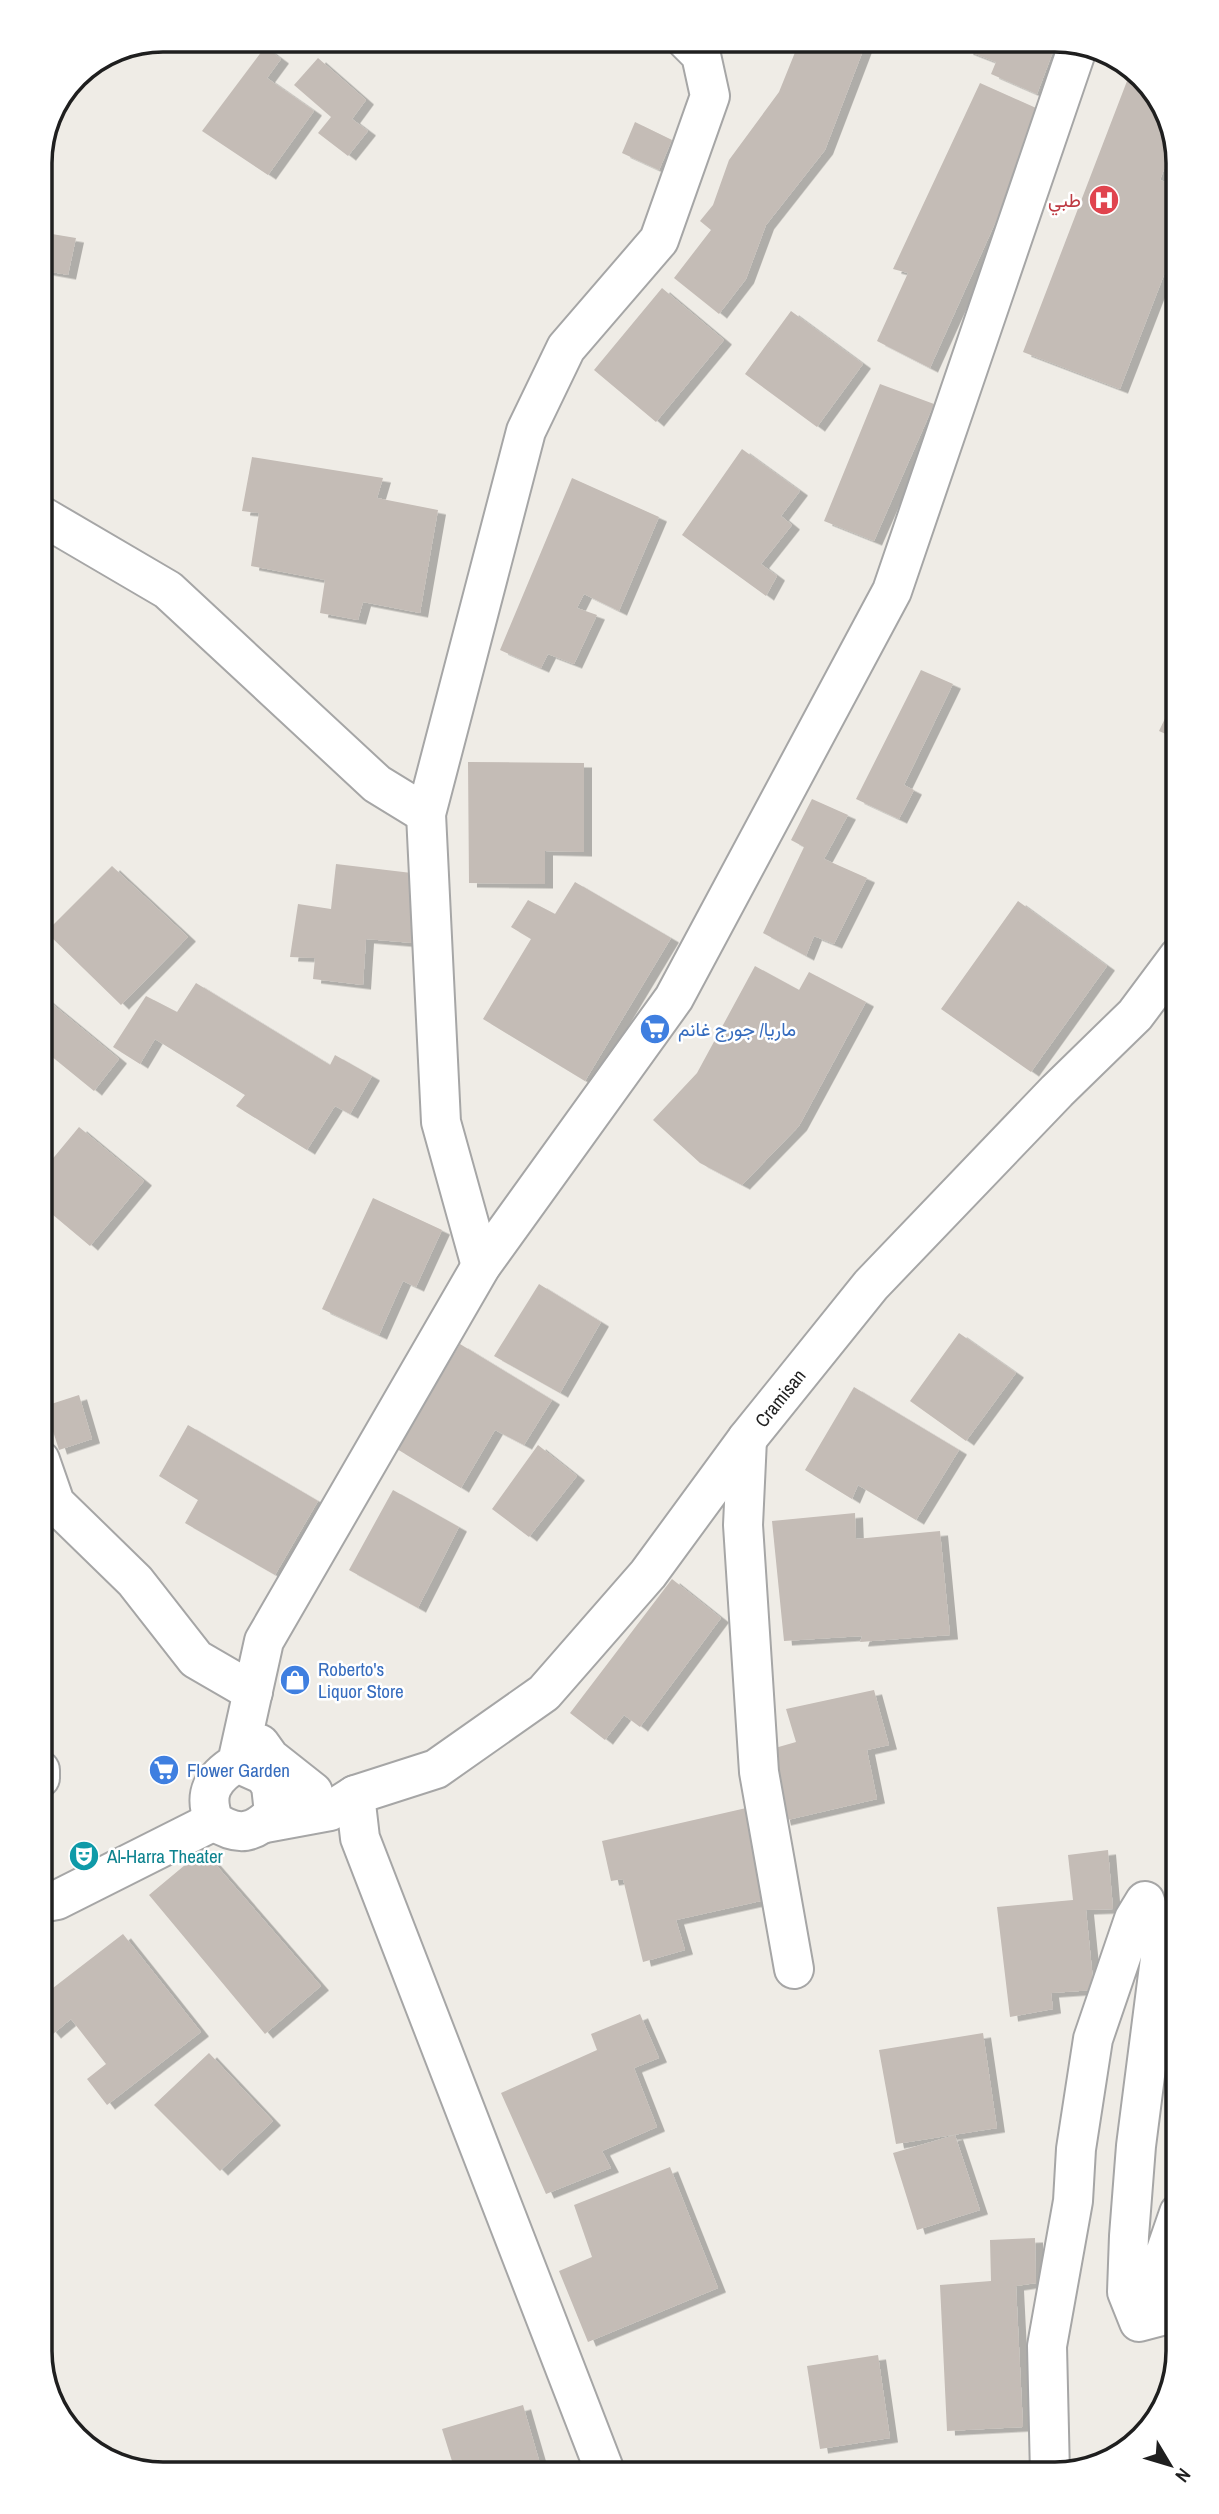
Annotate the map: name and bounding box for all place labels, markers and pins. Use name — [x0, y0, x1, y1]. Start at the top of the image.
hospital icon: طبي — [1087, 183, 1121, 217]
place label: طبي — [1048, 187, 1081, 216]
supermarket icon: ماريا/ جورج غانم — [638, 1012, 672, 1046]
place label: ماريا/ جورج غانم — [678, 1016, 796, 1042]
place label: Roberto's Liquor Store — [318, 1656, 404, 1704]
shop icon: Roberto's Liquor Store — [278, 1663, 312, 1697]
supermarket icon: Flower Garden — [147, 1753, 181, 1787]
place label: Flower Garden — [187, 1757, 290, 1783]
theatre icon: Al-Harra Theater — [67, 1839, 101, 1873]
place label: Al-Harra Theater — [106, 1843, 224, 1869]

